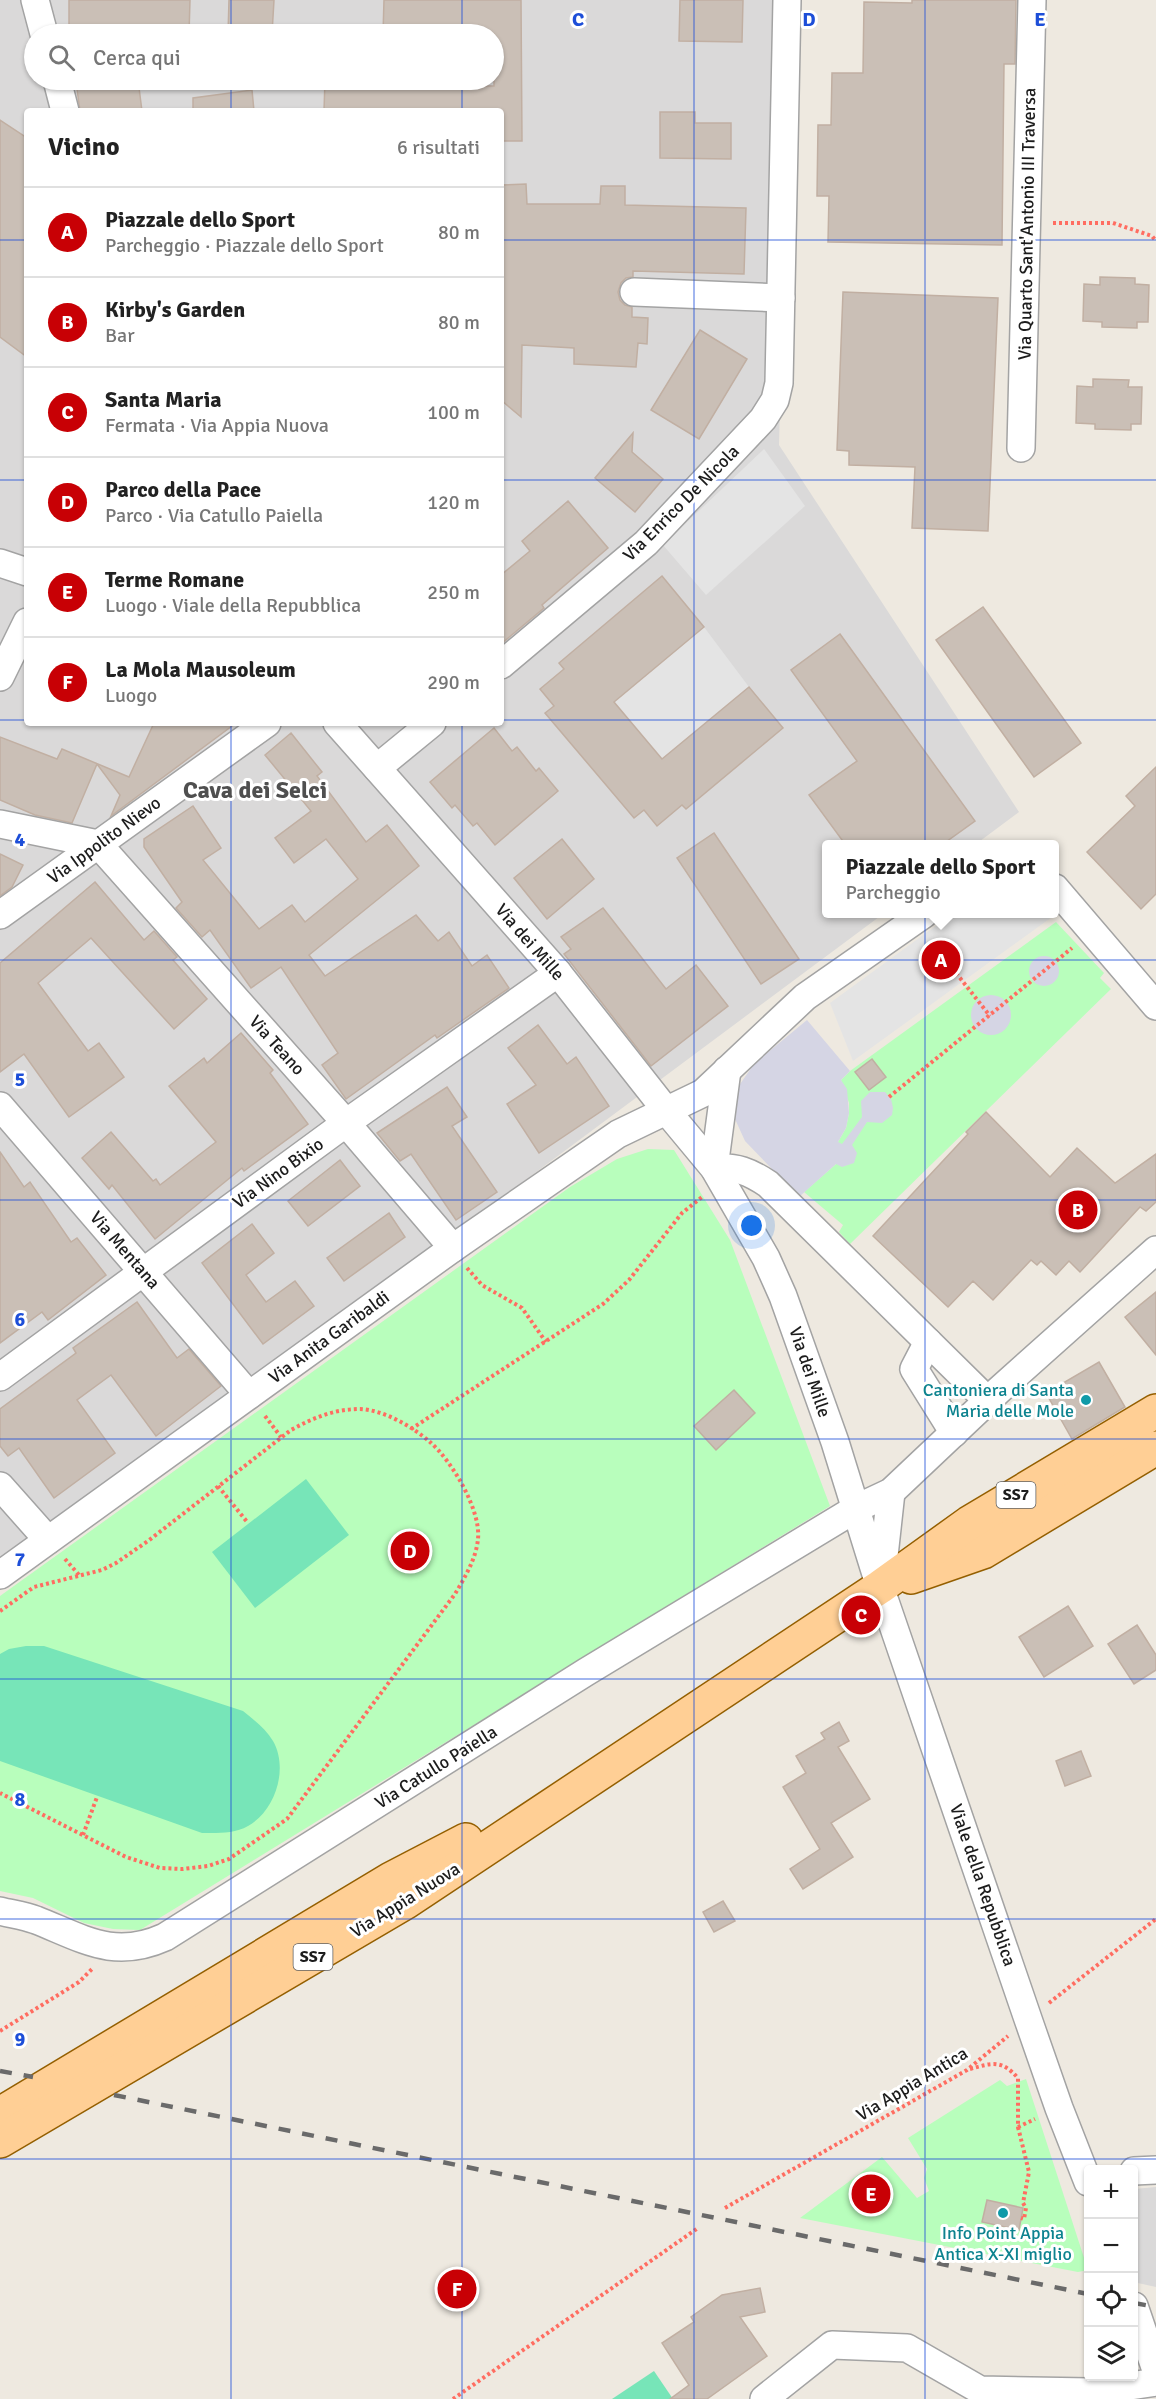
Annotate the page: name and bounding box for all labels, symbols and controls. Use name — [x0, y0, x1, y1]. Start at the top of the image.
text: C — [572, 7, 584, 32]
text: D — [802, 7, 816, 32]
text: E — [1034, 7, 1046, 32]
search box — [24, 24, 504, 90]
icon: search — [45, 41, 78, 74]
text: Cerca qui — [93, 44, 181, 71]
street label: Via Quarto Sant'Antonio III Traversa — [1014, 88, 1040, 360]
text: Vicino — [48, 131, 120, 163]
text: 6 risultati — [397, 135, 480, 160]
text: Piazzale dello Sport — [105, 206, 295, 233]
text: A — [61, 220, 74, 245]
text: 80 m — [438, 220, 480, 245]
text: Parcheggio · Piazzale dello Sport — [105, 233, 384, 258]
text: Kirby's Garden — [105, 296, 245, 323]
text: B — [61, 310, 74, 335]
text: 80 m — [438, 310, 480, 335]
text: Bar — [105, 323, 135, 348]
text: Santa Maria — [105, 386, 222, 413]
text: C — [61, 400, 74, 425]
text: 100 m — [427, 400, 480, 425]
text: Fermata · Via Appia Nuova — [105, 413, 329, 438]
street label: Via Enrico De Nicola — [618, 440, 744, 566]
text: Parco della Pace — [105, 476, 261, 503]
text: D — [61, 490, 74, 515]
text: 120 m — [427, 490, 480, 515]
text: Parco · Via Catullo Paiella — [105, 503, 323, 528]
text: Terme Romane — [105, 566, 244, 593]
text: E — [62, 580, 73, 605]
text: 250 m — [427, 580, 480, 605]
text: Luogo · Viale della Repubblica — [105, 593, 361, 618]
text: La Mola Mausoleum — [105, 656, 296, 683]
text: F — [62, 670, 73, 695]
text: 290 m — [427, 670, 480, 695]
text: Luogo — [105, 683, 157, 708]
district label: Cava dei Selci — [183, 775, 327, 805]
street label: Via Ippolito Nievo — [43, 792, 165, 888]
text: 4 — [15, 827, 26, 852]
popup — [822, 840, 1059, 918]
text: Piazzale dello Sport — [845, 853, 1036, 880]
text: Parcheggio — [845, 880, 941, 905]
street label: Via dei Mille — [491, 899, 569, 985]
pin: A — [922, 938, 960, 982]
street label: Via Teano — [244, 1011, 310, 1079]
text: 5 — [15, 1067, 25, 1092]
street label: Via Nino Bixio — [228, 1133, 328, 1213]
pin: B — [1058, 1188, 1098, 1232]
street label: Via Mentana — [85, 1207, 165, 1293]
your location — [737, 1211, 766, 1240]
street label: Via Anita Garibaldi — [264, 1286, 394, 1388]
text: 6 — [15, 1307, 26, 1332]
street label: Via dei Mille — [784, 1324, 836, 1420]
place label: Cantoniera di Santa Maria delle Mole — [923, 1379, 1074, 1422]
marker: Cantoniera di Santa Maria delle Mole — [1079, 1393, 1093, 1407]
road number: SS7 — [996, 1482, 1036, 1508]
pin: D — [390, 1528, 430, 1574]
text: 7 — [15, 1547, 26, 1572]
pin: C — [842, 1592, 880, 1638]
street label: Via Catullo Paiella — [371, 1721, 501, 1813]
text: 8 — [15, 1787, 26, 1812]
street label: Viale della Repubblica — [945, 1801, 1021, 1969]
street label: Via Appia Nuova — [346, 1858, 464, 1942]
road number: SS7 — [294, 1944, 332, 1970]
text: 9 — [15, 2027, 26, 2052]
street label: Via Appia Antica — [852, 2042, 972, 2126]
map controls — [1084, 2165, 1138, 2381]
button: + — [1084, 2165, 1138, 2219]
pin: E — [852, 2172, 890, 2216]
marker: Info Point Appia Antica X-XI miglio — [996, 2206, 1010, 2220]
button: − — [1084, 2219, 1138, 2273]
place label: Info Point Appia Antica X-XI miglio — [934, 2222, 1072, 2265]
pin: F — [438, 2266, 476, 2312]
button: locate — [1084, 2273, 1138, 2327]
button: layers — [1084, 2327, 1138, 2381]

